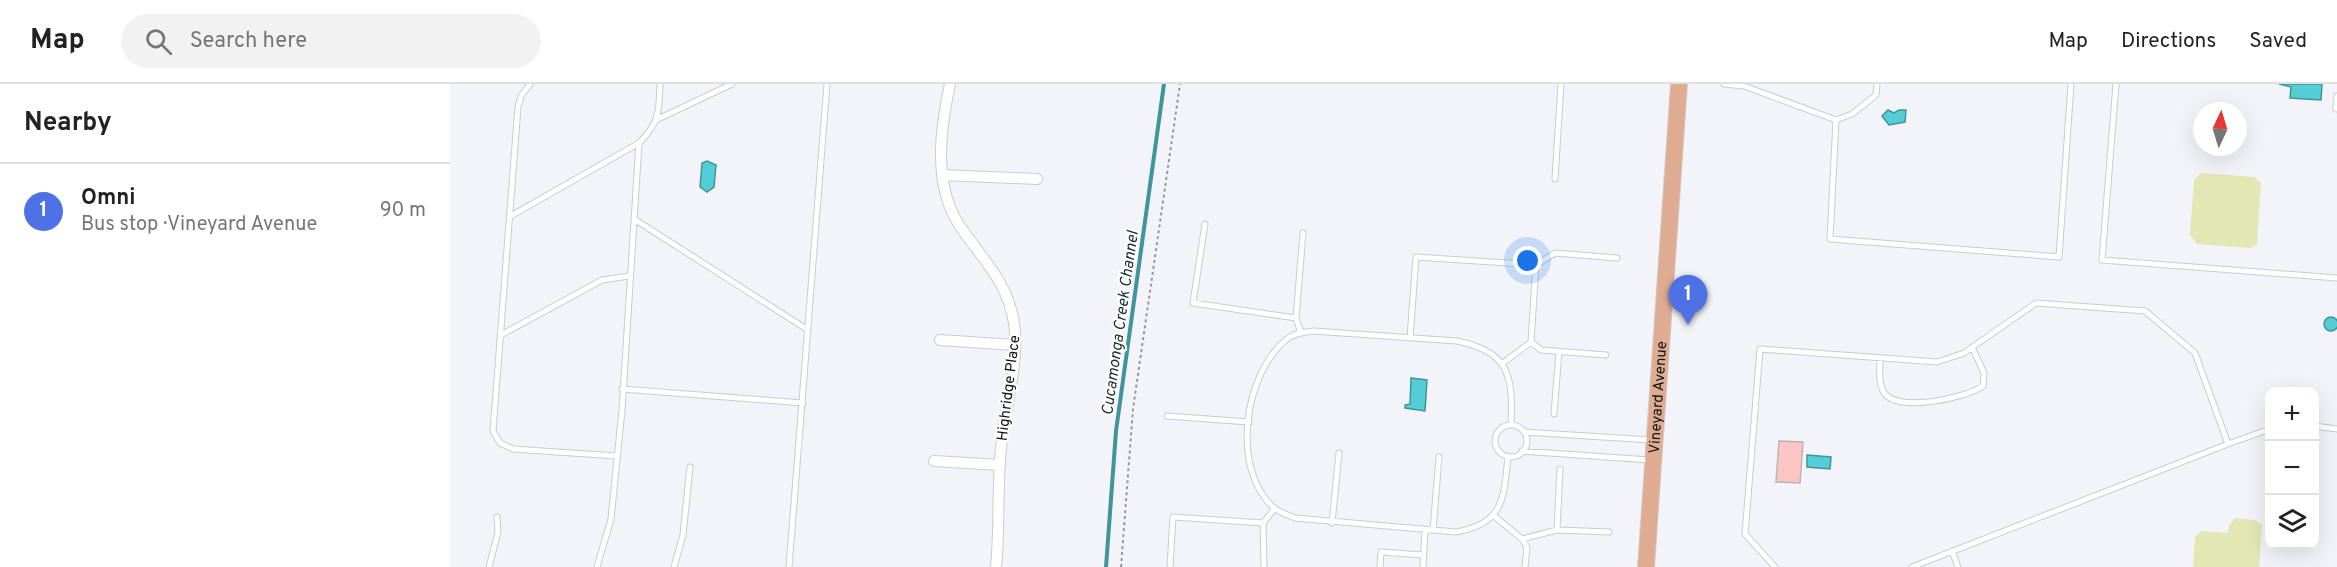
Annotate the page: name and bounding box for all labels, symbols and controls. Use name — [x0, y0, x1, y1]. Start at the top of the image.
search box — [121, 14, 541, 68]
text: Map — [30, 23, 85, 59]
icon: search — [142, 25, 175, 58]
text: Search here — [190, 28, 307, 55]
text: Map — [2048, 28, 2088, 55]
text: Directions — [2121, 28, 2216, 55]
text: Saved — [2249, 28, 2307, 55]
north arrow — [2193, 102, 2247, 156]
text: Nearby — [24, 107, 112, 140]
text: Omni — [81, 185, 136, 212]
text: 1 — [40, 198, 48, 224]
text: 90 m — [380, 198, 426, 224]
text: Bus stop · Vineyard Avenue — [81, 212, 317, 238]
water label: Cucamonga Creek Channel — [1098, 229, 1144, 417]
your location — [1513, 246, 1542, 275]
pin: 1 — [1668, 276, 1708, 325]
street label: Highridge Place — [994, 334, 1025, 442]
street label: Vineyard Avenue — [1646, 341, 1672, 454]
map controls — [2265, 387, 2319, 549]
button: + — [2265, 387, 2319, 441]
button: − — [2265, 441, 2319, 495]
button: layers — [2265, 495, 2319, 549]

